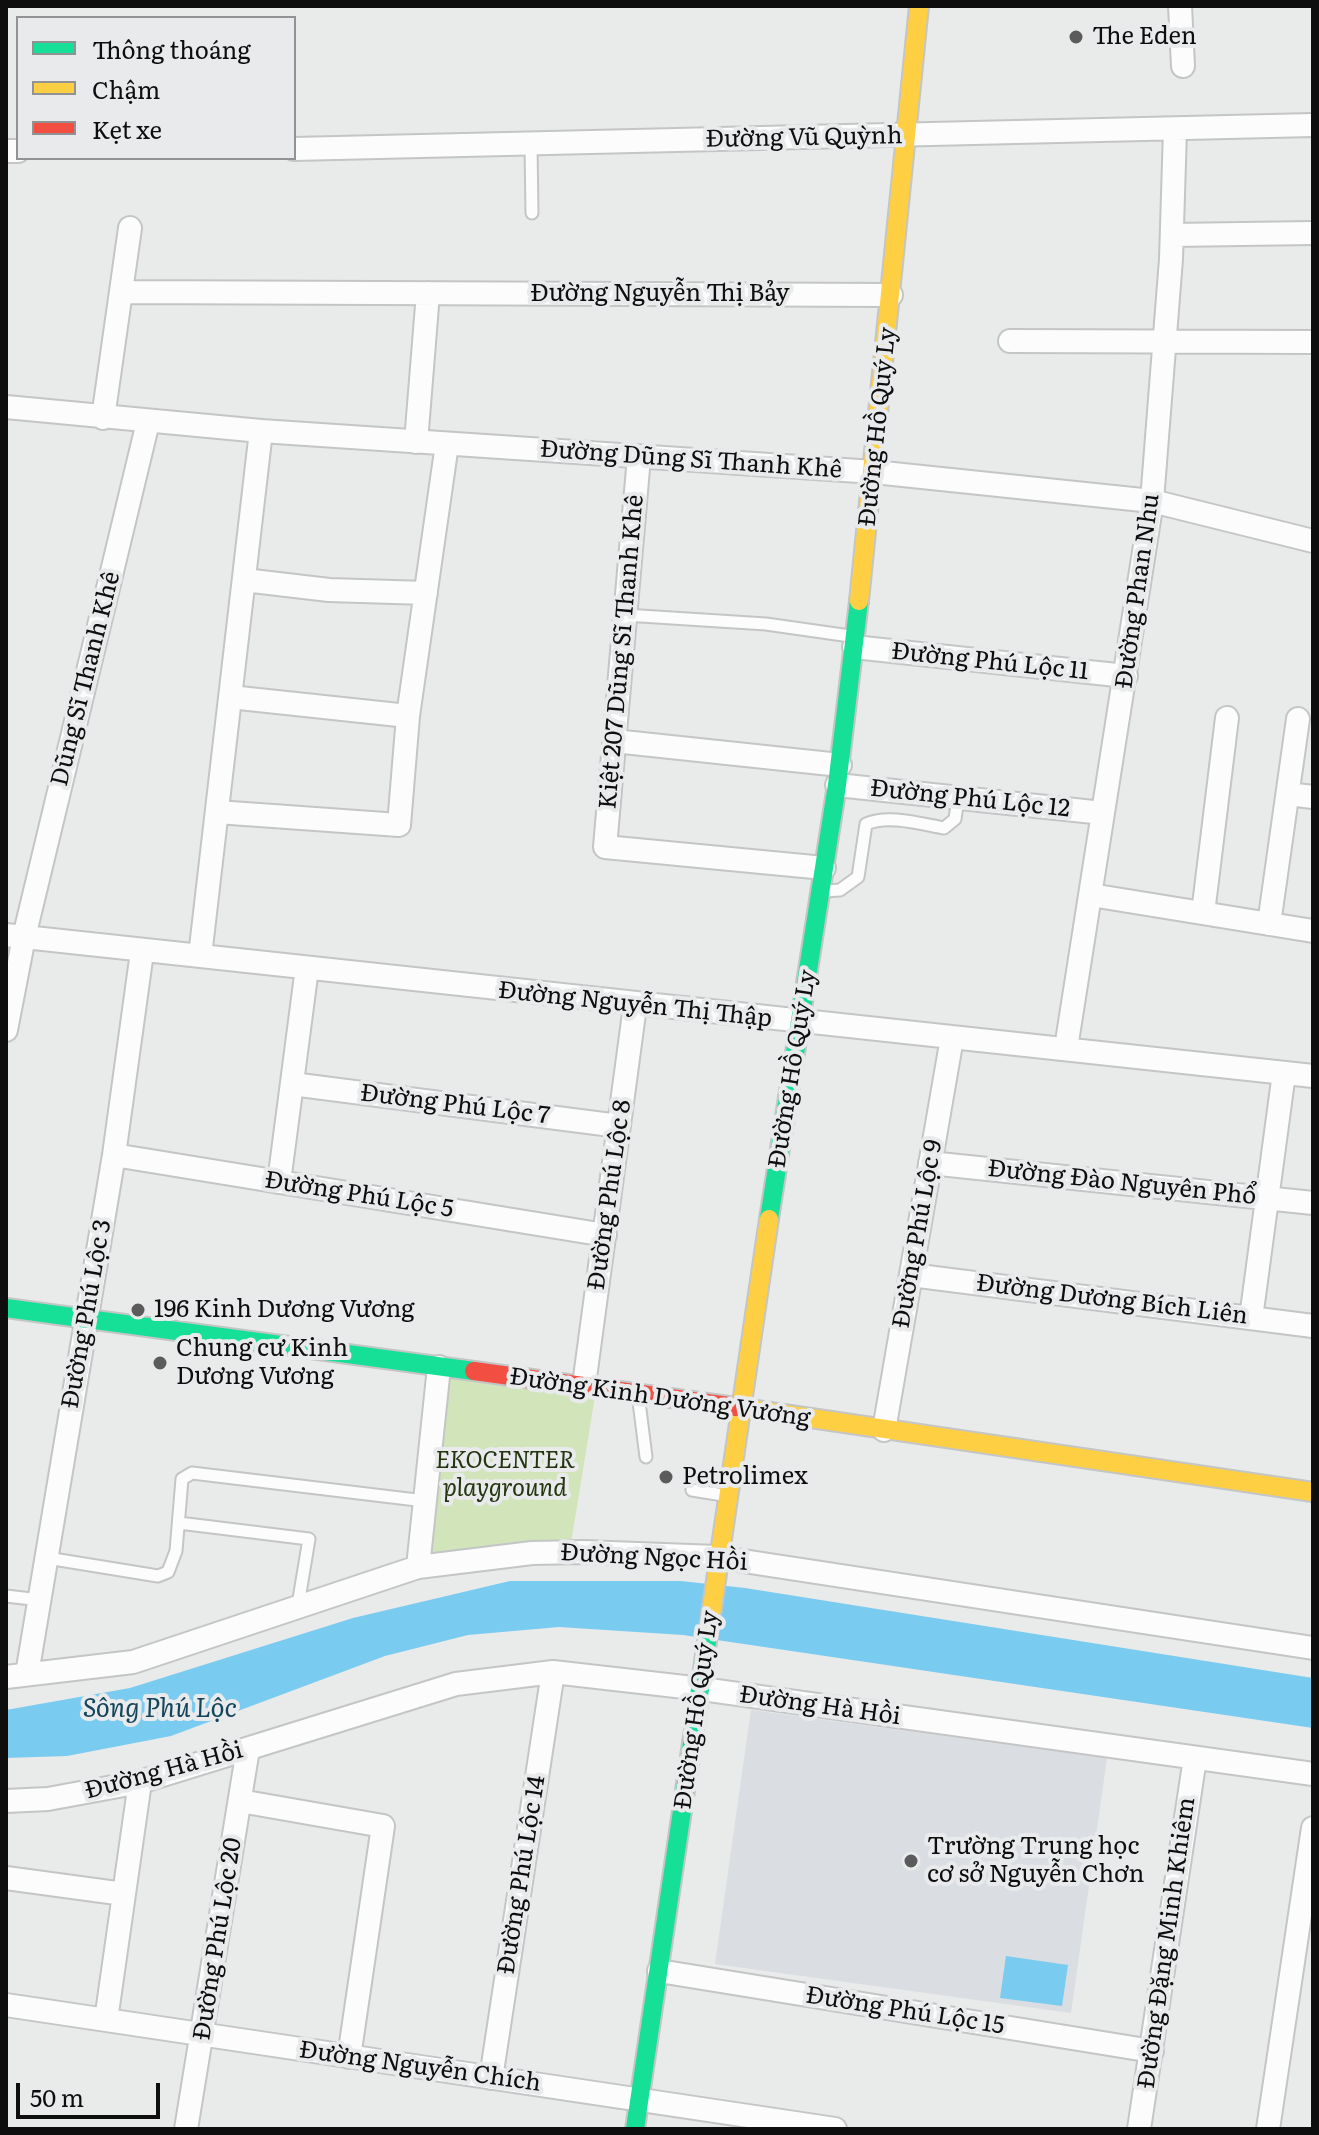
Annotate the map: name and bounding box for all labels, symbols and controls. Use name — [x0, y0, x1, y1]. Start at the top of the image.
legend — [16, 16, 296, 160]
place label: The Eden — [1092, 23, 1197, 51]
marker: The Eden — [1067, 28, 1085, 46]
text: Thông thoáng — [92, 31, 251, 66]
text: Chậm — [92, 71, 160, 106]
text: Kẹt xe — [92, 111, 162, 146]
street label: Đường Vũ Quỳnh — [705, 122, 903, 154]
street label: Đường Nguyễn Thị Bảy — [530, 280, 790, 308]
street label: Đường Hồ Quý Ly — [853, 326, 903, 528]
street label: Đường Dũng Sĩ Thanh Khê — [539, 435, 843, 485]
street label: Đường Phan Nhu — [1110, 492, 1166, 690]
street label: Kiệt 207 Dũng Sĩ Thanh Khê — [594, 494, 650, 810]
street label: Dũng Sĩ Thanh Khê — [45, 569, 127, 789]
street label: Đường Phú Lộc 11 — [890, 637, 1090, 687]
street label: Đường Phú Lộc 12 — [869, 774, 1071, 824]
street label: Đường Hồ Quý Ly — [763, 968, 823, 1170]
street label: Đường Nguyễn Thị Thập — [497, 976, 773, 1034]
street label: Đường Phú Lộc 7 — [359, 1079, 551, 1131]
street label: Đường Phú Lộc 8 — [582, 1098, 638, 1292]
street label: Đường Phú Lộc 9 — [887, 1137, 949, 1331]
street label: Đường Đào Nguyên Phổ — [986, 1155, 1258, 1211]
street label: Đường Phú Lộc 5 — [263, 1166, 455, 1224]
street label: Đường Phú Lộc 3 — [56, 1217, 118, 1411]
street label: Đường Dương Bích Liên — [975, 1269, 1249, 1331]
place label: 196 Kinh Dương Vương — [154, 1296, 415, 1324]
marker: 196 Kinh Dương Vương — [129, 1301, 147, 1319]
place label: Chung cư Kinh Dương Vương — [176, 1335, 348, 1391]
marker: Chung cư Kinh Dương Vương — [151, 1354, 169, 1372]
street label: Đường Kinh Dương Vương — [508, 1363, 812, 1433]
park label: EKOCENTER playground — [435, 1447, 575, 1503]
place label: Petrolimex — [682, 1463, 808, 1491]
marker: Petrolimex — [657, 1468, 675, 1486]
street label: Đường Ngọc Hồi — [560, 1539, 748, 1577]
street label: Đường Hồ Quý Ly — [669, 1609, 725, 1811]
street label: Đường Hà Hồi — [738, 1680, 902, 1732]
water label: Sông Phú Lộc — [83, 1693, 237, 1725]
street label: Đường Hà Hồi — [82, 1736, 246, 1806]
street label: Đường Phú Lộc 14 — [492, 1774, 552, 1976]
street label: Đường Đặng Minh Khiêm — [1132, 1796, 1202, 2090]
place label: Trường Trung học cơ sở Nguyễn Chơn — [927, 1833, 1144, 1889]
street label: Đường Phú Lộc 20 — [188, 1836, 248, 2042]
marker: Trường Trung học cơ sở Nguyễn Chơn — [902, 1852, 920, 1870]
street label: Đường Phú Lộc 15 — [804, 1981, 1006, 2041]
street label: Đường Nguyễn Chích — [297, 2036, 543, 2098]
scale bar — [20, 2067, 164, 2117]
text: 50 m — [30, 2079, 84, 2114]

